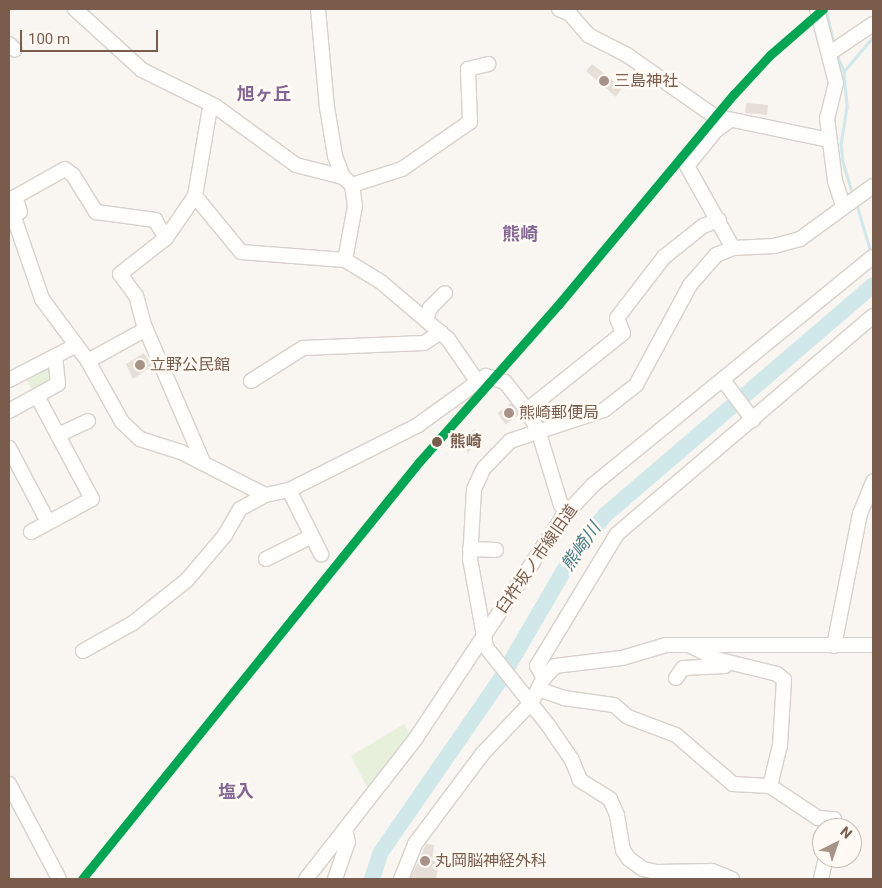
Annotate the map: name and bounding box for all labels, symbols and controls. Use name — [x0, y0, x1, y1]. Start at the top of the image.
scale bar — [22, 20, 160, 52]
text: 100 m — [28, 30, 70, 48]
place label: 三島神社 — [614, 71, 678, 91]
marker: 三島神社 — [598, 75, 610, 87]
district label: 旭ヶ丘 — [237, 83, 291, 105]
district label: 熊崎 — [502, 223, 538, 245]
place label: 立野公民館 — [150, 355, 230, 375]
marker: 立野公民館 — [134, 359, 146, 371]
place label: 熊崎郵便局 — [519, 403, 599, 423]
marker: 熊崎郵便局 — [503, 407, 515, 419]
place label: 熊崎 — [450, 432, 482, 452]
marker: 熊崎 — [428, 433, 446, 451]
street label: 臼杵坂ノ市線旧道 — [492, 501, 582, 617]
water label: 熊崎川 — [557, 519, 605, 575]
district label: 塩入 — [218, 781, 254, 803]
north arrow — [812, 818, 862, 868]
text: N — [837, 823, 855, 842]
place label: 丸岡脳神経外科 — [435, 851, 547, 871]
marker: 丸岡脳神経外科 — [419, 855, 431, 867]

